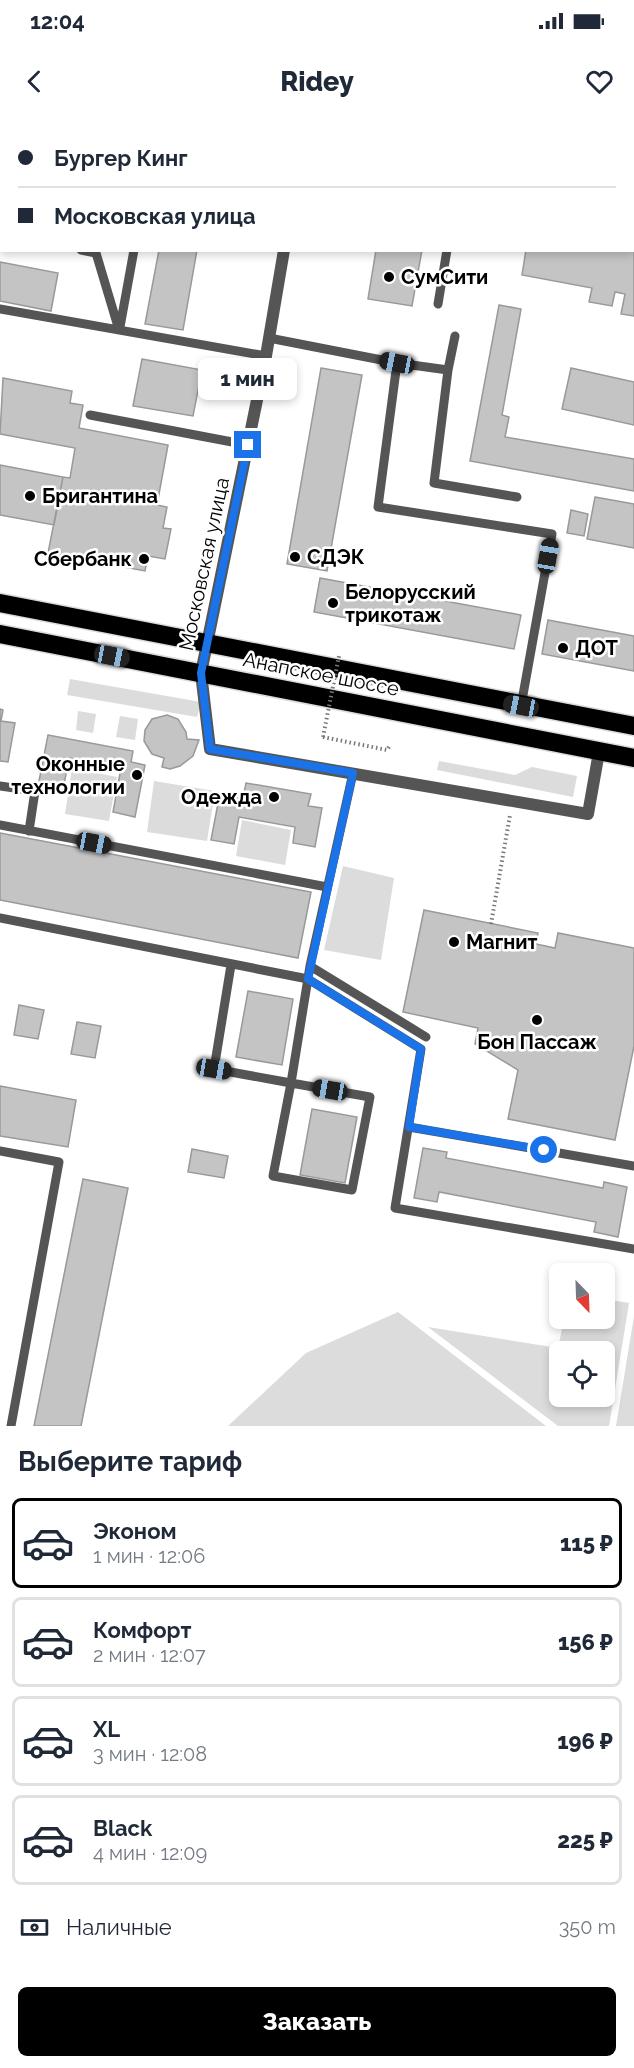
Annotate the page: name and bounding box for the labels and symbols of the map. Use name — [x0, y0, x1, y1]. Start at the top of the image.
place label: СумСити — [401, 265, 488, 289]
marker: СумСити — [382, 270, 396, 284]
car — [378, 351, 416, 375]
callout: 1 мин — [198, 358, 298, 400]
route end — [234, 431, 261, 458]
street label: Московская улица — [174, 475, 234, 653]
place label: Бригантина — [42, 484, 158, 508]
marker: Бригантина — [23, 489, 37, 503]
car — [536, 537, 560, 575]
place label: СДЭК — [307, 545, 365, 569]
place label: Сбербанк — [34, 547, 132, 571]
marker: СДЭК — [288, 550, 302, 564]
marker: Сбербанк — [137, 552, 151, 566]
place label: Белорусский трикотаж — [345, 580, 476, 627]
marker: Белорусский трикотаж — [326, 596, 340, 610]
place label: ДОТ — [575, 636, 619, 660]
marker: ДОТ — [556, 641, 570, 655]
car — [93, 644, 131, 668]
street label: Анапское шоссе — [241, 647, 401, 701]
car — [502, 694, 540, 718]
place label: Оконные технологии — [11, 752, 125, 799]
marker: Оконные технологии — [130, 768, 144, 782]
place label: Одежда — [181, 785, 262, 809]
marker: Одежда — [267, 790, 281, 804]
car — [75, 831, 113, 855]
place label: Магнит — [466, 930, 537, 954]
marker: Магнит — [447, 935, 461, 949]
marker: Бон Пассаж — [530, 1013, 544, 1027]
place label: Бон Пассаж — [477, 1030, 597, 1054]
car — [195, 1057, 233, 1081]
car — [311, 1078, 349, 1102]
route start — [530, 1136, 557, 1163]
north arrow — [549, 1263, 615, 1329]

